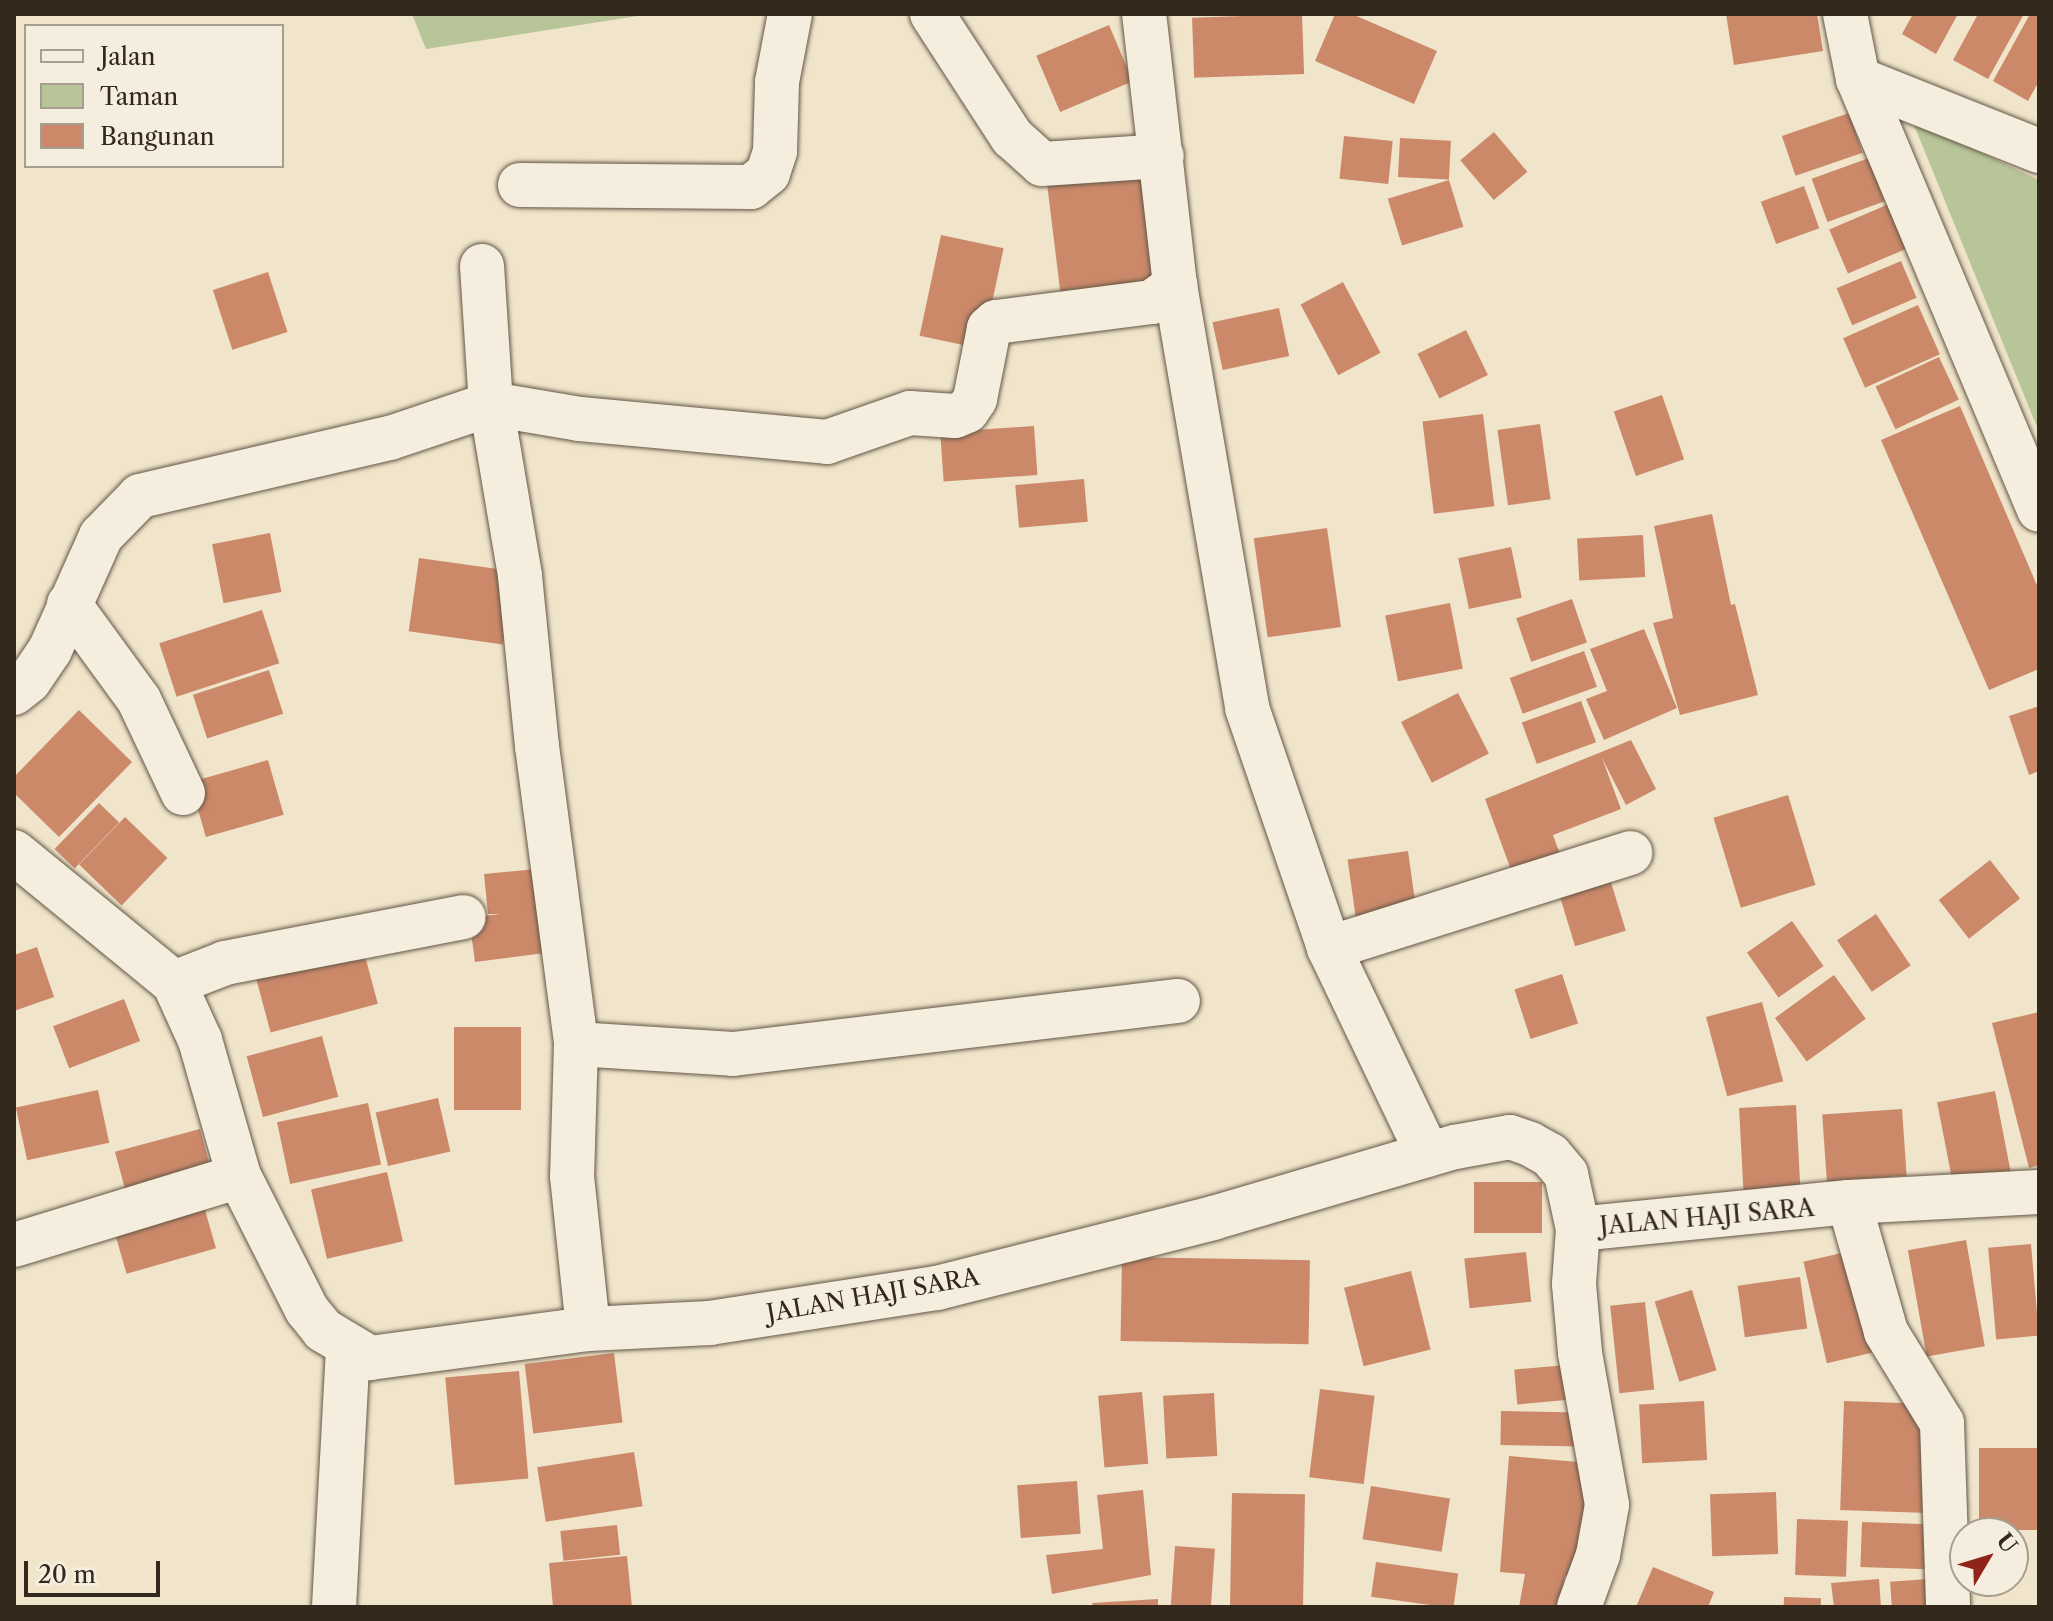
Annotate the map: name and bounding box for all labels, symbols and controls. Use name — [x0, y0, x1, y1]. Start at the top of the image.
legend — [24, 24, 284, 168]
text: Jalan — [100, 42, 156, 71]
text: Taman — [100, 82, 178, 111]
text: Bangunan — [100, 122, 215, 151]
street label: JALAN HAJI SARA — [1598, 1193, 1816, 1241]
street label: JALAN HAJI SARA — [764, 1262, 982, 1328]
north arrow — [1949, 1517, 2029, 1597]
text: U — [1991, 1528, 2023, 1559]
scale bar — [28, 1545, 164, 1595]
text: 20 m — [38, 1560, 96, 1589]

